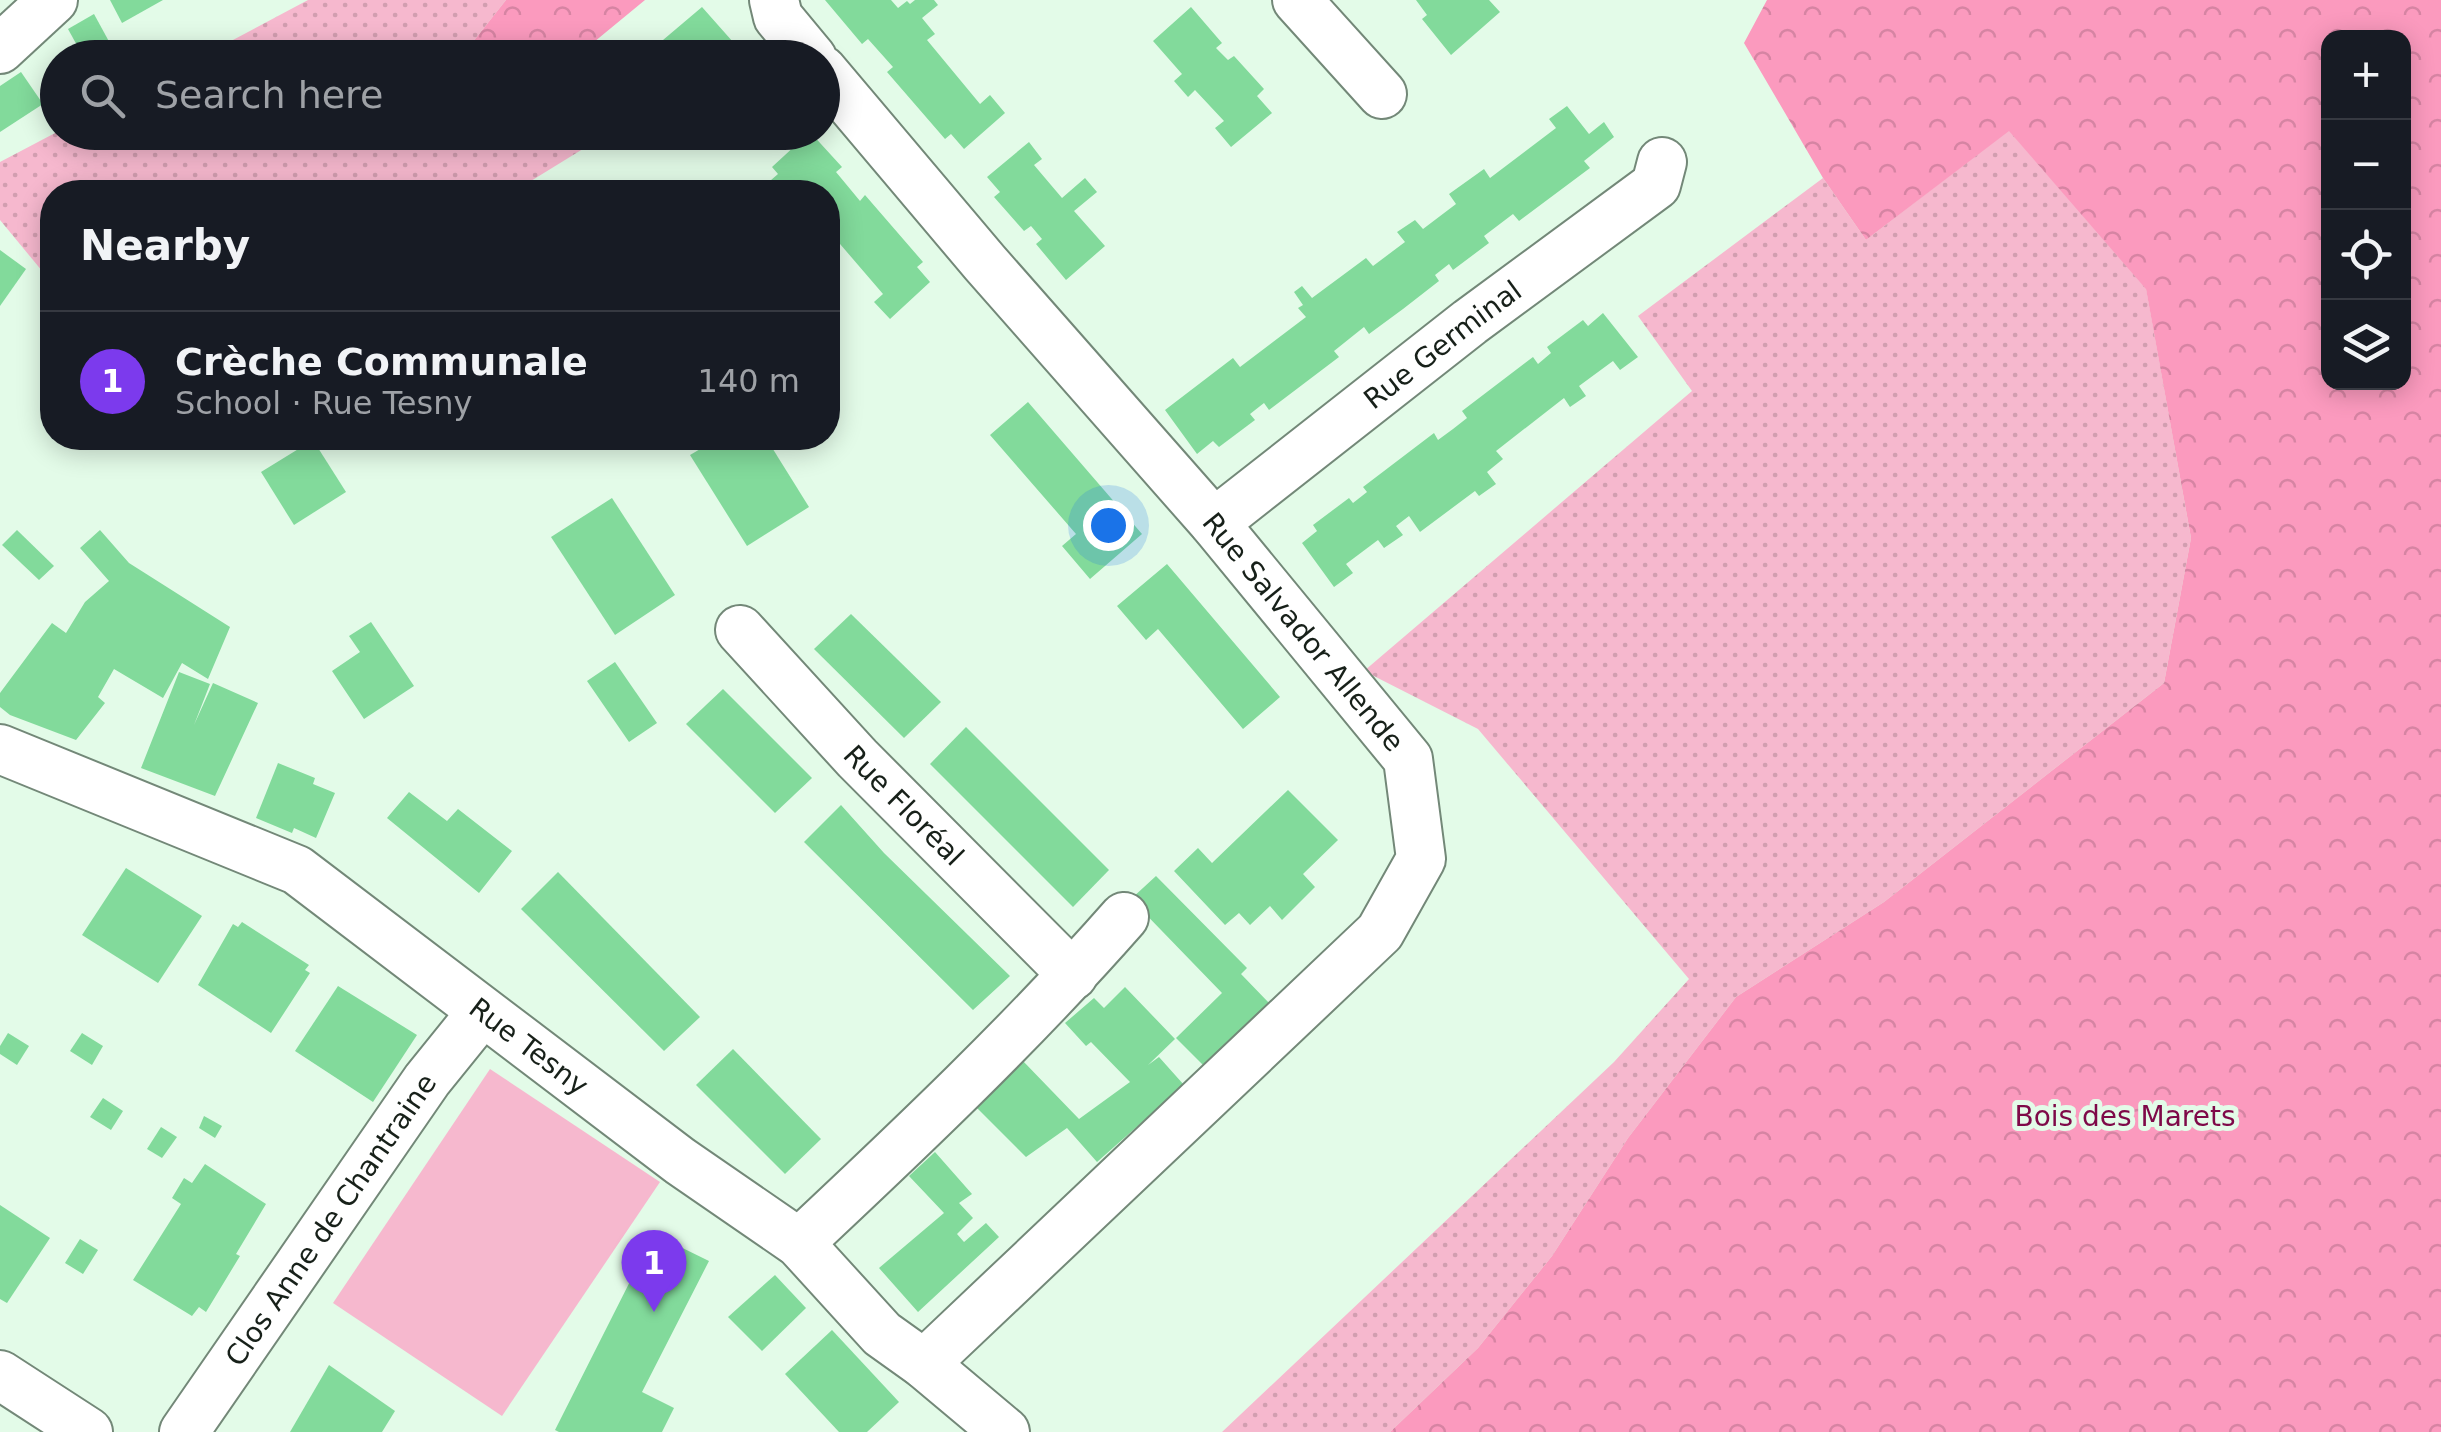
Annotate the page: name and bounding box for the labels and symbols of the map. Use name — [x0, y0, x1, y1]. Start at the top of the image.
street label: Rue Germinal — [1357, 273, 1528, 416]
your location — [1083, 500, 1134, 551]
street label: Rue Salvador Allende — [1196, 506, 1411, 758]
street label: Rue Floréal — [837, 738, 971, 872]
street label: Rue Tesny — [463, 991, 595, 1102]
street label: Clos Anne de Chantraine — [218, 1067, 443, 1372]
park label: Bois des Marets — [2014, 1100, 2236, 1133]
pin: 1 — [622, 1230, 686, 1312]

